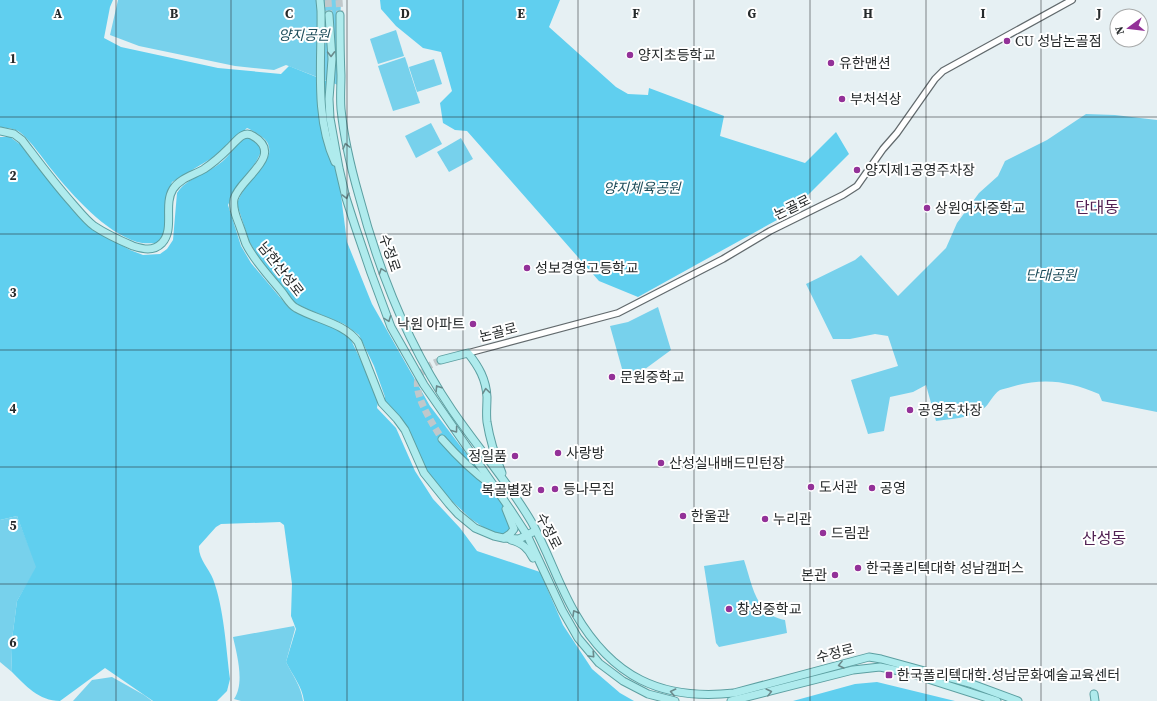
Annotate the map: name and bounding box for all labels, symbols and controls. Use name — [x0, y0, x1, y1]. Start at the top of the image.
text: A — [54, 5, 63, 22]
text: B — [170, 5, 179, 22]
text: C — [285, 5, 293, 22]
text: D — [400, 5, 410, 22]
text: E — [517, 5, 525, 22]
text: F — [632, 5, 640, 22]
text: G — [748, 5, 757, 22]
text: H — [863, 5, 873, 22]
text: I — [980, 5, 986, 22]
text: J — [1095, 5, 1102, 22]
north arrow — [1109, 8, 1149, 48]
park label: 양지공원 — [278, 25, 331, 45]
text: N — [1112, 25, 1128, 36]
place label: CU 성남논골점 — [1015, 31, 1102, 51]
marker: CU 성남논골점 — [1002, 36, 1012, 46]
place label: 양지초등학교 — [638, 45, 715, 65]
text: 1 — [9, 50, 17, 67]
marker: 양지초등학교 — [625, 50, 635, 60]
one-way arrow — [327, 51, 335, 57]
place label: 유한맨션 — [839, 53, 891, 73]
marker: 유한맨션 — [826, 58, 836, 68]
place label: 부처석상 — [850, 89, 902, 109]
marker: 부처석상 — [837, 94, 847, 104]
one-way arrow — [343, 143, 351, 149]
place label: 양지제1공영주차장 — [865, 160, 975, 180]
marker: 양지제1공영주차장 — [852, 165, 862, 175]
text: 2 — [9, 167, 17, 184]
park label: 양지체육공원 — [603, 178, 682, 198]
street label: 논골로 — [770, 189, 814, 224]
one-way arrow — [341, 192, 350, 199]
district label: 단대동 — [1075, 196, 1119, 218]
place label: 상원여자중학교 — [935, 198, 1025, 218]
marker: 상원여자중학교 — [922, 203, 932, 213]
street label: 수정로 — [374, 231, 406, 275]
street label: 남한산성로 — [253, 237, 309, 301]
place label: 성보경영고등학교 — [535, 258, 638, 278]
marker: 성보경영고등학교 — [522, 263, 532, 273]
park label: 단대공원 — [1025, 265, 1078, 285]
one-way arrow — [378, 268, 386, 275]
text: 3 — [9, 284, 17, 301]
place label: 낙원 아파트 — [397, 314, 465, 334]
one-way arrow — [384, 316, 392, 323]
street label: 논골로 — [477, 318, 519, 346]
marker: 낙원 아파트 — [468, 319, 478, 329]
place label: 문원중학교 — [620, 367, 685, 387]
marker: 문원중학교 — [607, 372, 617, 382]
one-way arrow — [436, 385, 443, 392]
one-way arrow — [482, 388, 491, 394]
text: 4 — [9, 400, 17, 417]
place label: 공영주차장 — [918, 400, 983, 420]
marker: 공영주차장 — [905, 405, 915, 415]
one-way arrow — [450, 426, 457, 433]
place label: 사랑방 — [566, 443, 605, 463]
place label: 정일품 — [468, 446, 507, 466]
marker: 사랑방 — [553, 448, 563, 458]
marker: 정일품 — [510, 451, 520, 461]
place label: 산성실내배드민턴장 — [669, 453, 785, 473]
marker: 산성실내배드민턴장 — [656, 458, 666, 468]
place label: 도서관 — [819, 477, 858, 497]
place label: 공영 — [880, 478, 906, 498]
place label: 등나무집 — [563, 479, 615, 499]
place label: 복골별장 — [481, 480, 533, 500]
marker: 도서관 — [806, 482, 816, 492]
marker: 공영 — [867, 483, 877, 493]
marker: 등나무집 — [550, 484, 560, 494]
marker: 복골별장 — [536, 485, 546, 495]
place label: 한울관 — [691, 506, 730, 526]
street label: 수정로 — [531, 509, 567, 553]
place label: 누리관 — [773, 509, 812, 529]
marker: 한울관 — [678, 511, 688, 521]
marker: 누리관 — [760, 514, 770, 524]
text: 5 — [9, 517, 17, 534]
place label: 드림관 — [831, 523, 870, 543]
district label: 산성동 — [1082, 527, 1126, 549]
marker: 드림관 — [818, 528, 828, 538]
place label: 한국폴리텍대학 성남캠퍼스 — [866, 558, 1024, 578]
marker: 한국폴리텍대학 성남캠퍼스 — [853, 563, 863, 573]
place label: 본관 — [801, 565, 827, 585]
marker: 본관 — [830, 570, 840, 580]
place label: 창성중학교 — [737, 599, 802, 619]
marker: 창성중학교 — [724, 604, 734, 614]
one-way arrow — [573, 610, 580, 617]
text: 6 — [9, 634, 17, 651]
street label: 수정로 — [814, 639, 856, 667]
one-way arrow — [587, 650, 594, 658]
one-way arrow — [837, 660, 844, 669]
place label: 한국폴리텍대학.성남문화예술교육센터 — [897, 665, 1120, 685]
marker: 한국폴리텍대학.성남문화예술교육센터 — [884, 670, 894, 680]
one-way arrow — [670, 688, 676, 696]
one-way arrow — [765, 688, 772, 697]

